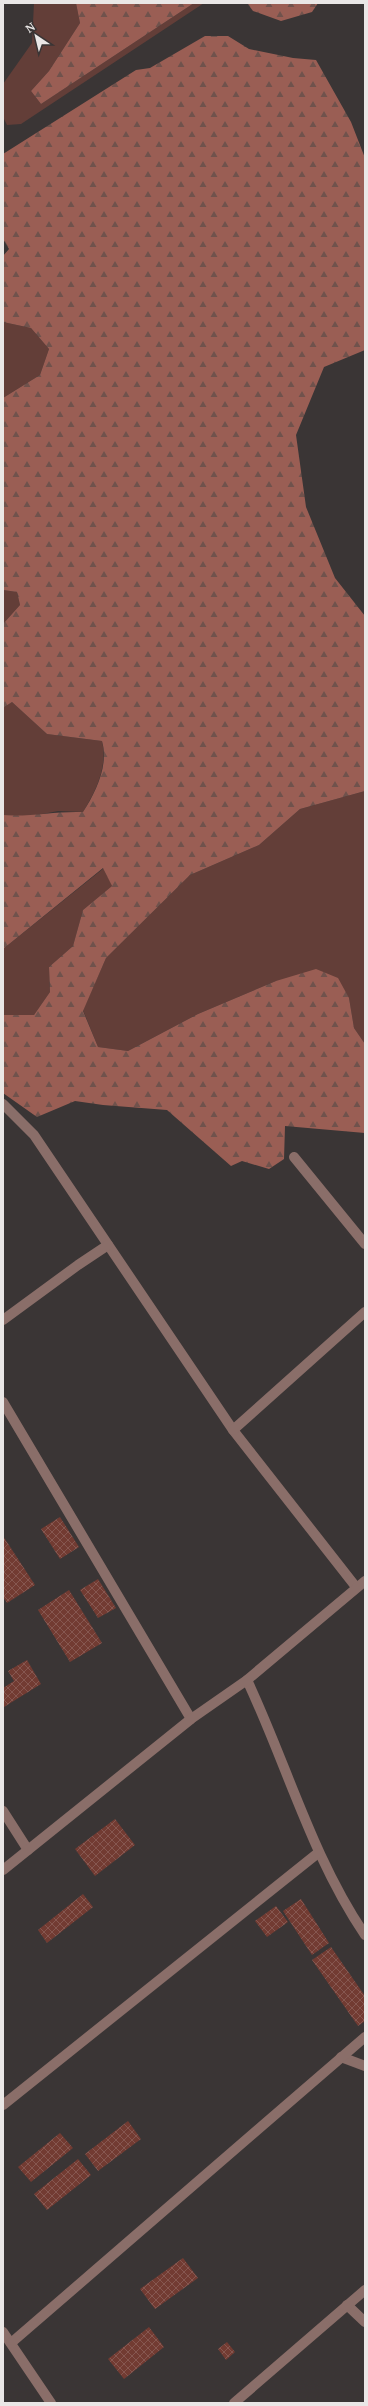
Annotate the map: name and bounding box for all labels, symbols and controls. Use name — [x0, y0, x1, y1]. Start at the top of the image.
north arrow — [16, 16, 56, 56]
text: N — [22, 19, 38, 36]

